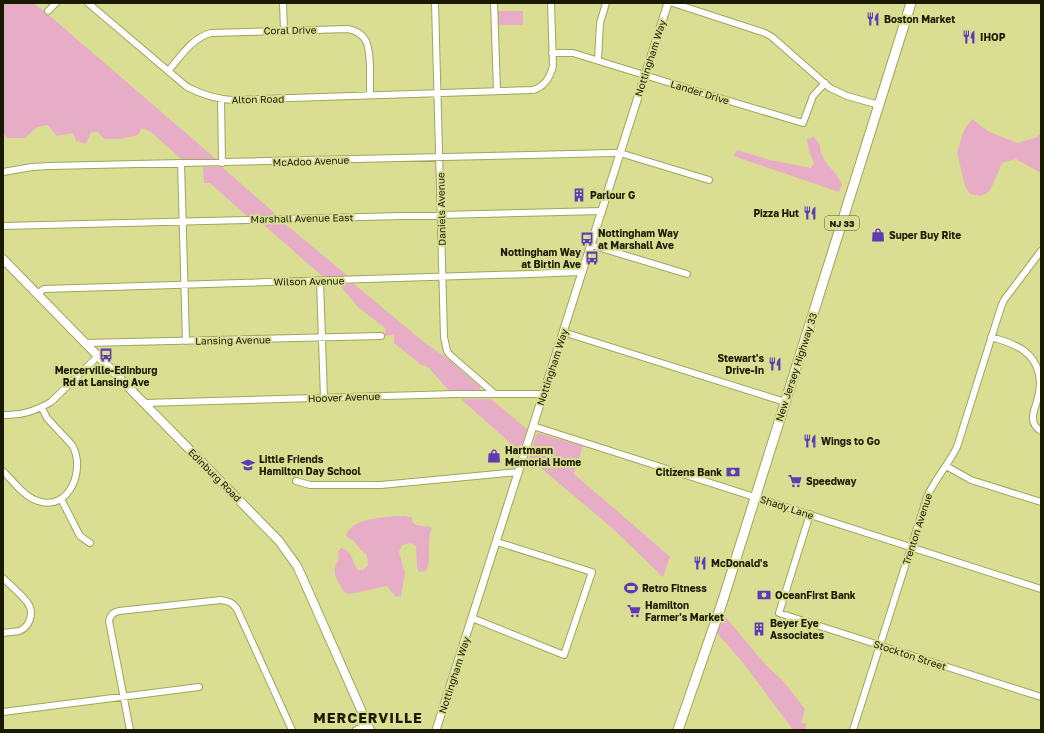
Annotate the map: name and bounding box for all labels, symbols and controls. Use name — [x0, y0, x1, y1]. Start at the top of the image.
restaurant icon: Boston Market — [865, 11, 881, 27]
place label: Boston Market — [884, 13, 955, 25]
street label: Nottingham Way — [632, 18, 668, 98]
street label: Coral Drive — [264, 24, 317, 36]
restaurant icon: IHOP — [961, 29, 977, 45]
place label: IHOP — [980, 31, 1006, 43]
street label: Lander Drive — [669, 77, 731, 107]
street label: Alton Road — [232, 93, 284, 105]
street label: McAdoo Avenue — [273, 154, 350, 168]
street label: Daniels Avenue — [434, 172, 448, 246]
building icon: Parlour G — [571, 187, 587, 203]
place label: Parlour G — [590, 189, 635, 201]
restaurant icon: Pizza Hut — [802, 205, 818, 221]
place label: Pizza Hut — [753, 207, 799, 219]
street label: Marshall Avenue East — [250, 211, 354, 225]
road number: NJ 33 — [825, 216, 859, 230]
place label: Nottingham Way at Marshall Ave — [598, 227, 679, 251]
shop icon: Super Buy Rite — [870, 227, 886, 243]
place label: Super Buy Rite — [889, 229, 961, 241]
bus stop icon: Nottingham Way at Marshall Ave — [579, 231, 595, 247]
place label: Nottingham Way at Birtin Ave — [500, 246, 581, 270]
bus stop icon: Nottingham Way at Birtin Ave — [584, 250, 600, 266]
street label: Wilson Avenue — [274, 274, 345, 288]
street label: New Jersey Highway 33 — [773, 311, 819, 423]
street label: Nottingham Way — [534, 327, 570, 407]
street label: Lansing Avenue — [195, 333, 271, 347]
bus stop icon: Mercerville-Edinburg Rd at Lansing Ave — [98, 347, 114, 363]
place label: Stewart's Drive-In — [718, 352, 764, 376]
restaurant icon: Stewart's Drive-In — [767, 356, 783, 372]
place label: Mercerville-Edinburg Rd at Lansing Ave — [55, 364, 157, 388]
street label: Hoover Avenue — [308, 390, 381, 404]
restaurant icon: Wings to Go — [802, 433, 818, 449]
place label: Wings to Go — [821, 435, 880, 447]
place label: Hartmann Memorial Home — [505, 444, 581, 468]
street label: Edinburg Road — [186, 446, 244, 504]
shop icon: Hartmann Memorial Home — [486, 448, 502, 464]
place label: Little Friends Hamilton Day School — [259, 453, 361, 477]
school or university icon: Little Friends Hamilton Day School — [240, 457, 256, 473]
bank icon: Citizens Bank — [725, 464, 741, 480]
place label: Citizens Bank — [656, 466, 722, 478]
supermarket icon: Speedway — [787, 473, 803, 489]
place label: Speedway — [806, 475, 857, 487]
street label: Trenton Avenue — [900, 491, 934, 566]
street label: Shady Lane — [759, 493, 816, 521]
restaurant icon: McDonald's — [692, 555, 708, 571]
place label: McDonald's — [711, 557, 768, 569]
sports icon: Retro Fitness — [623, 580, 639, 596]
place label: Retro Fitness — [642, 582, 707, 594]
bank icon: OceanFirst Bank — [756, 587, 772, 603]
place label: OceanFirst Bank — [775, 589, 856, 601]
place label: Hamilton Farmer's Market — [645, 599, 724, 623]
supermarket icon: Hamilton Farmer's Market — [626, 603, 642, 619]
place label: Beyer Eye Associates — [770, 617, 824, 641]
building icon: Beyer Eye Associates — [751, 621, 767, 637]
street label: Nottingham Way — [436, 635, 472, 715]
street label: Stockton Street — [872, 638, 948, 672]
district label: MERCERVILLE — [313, 709, 423, 726]

